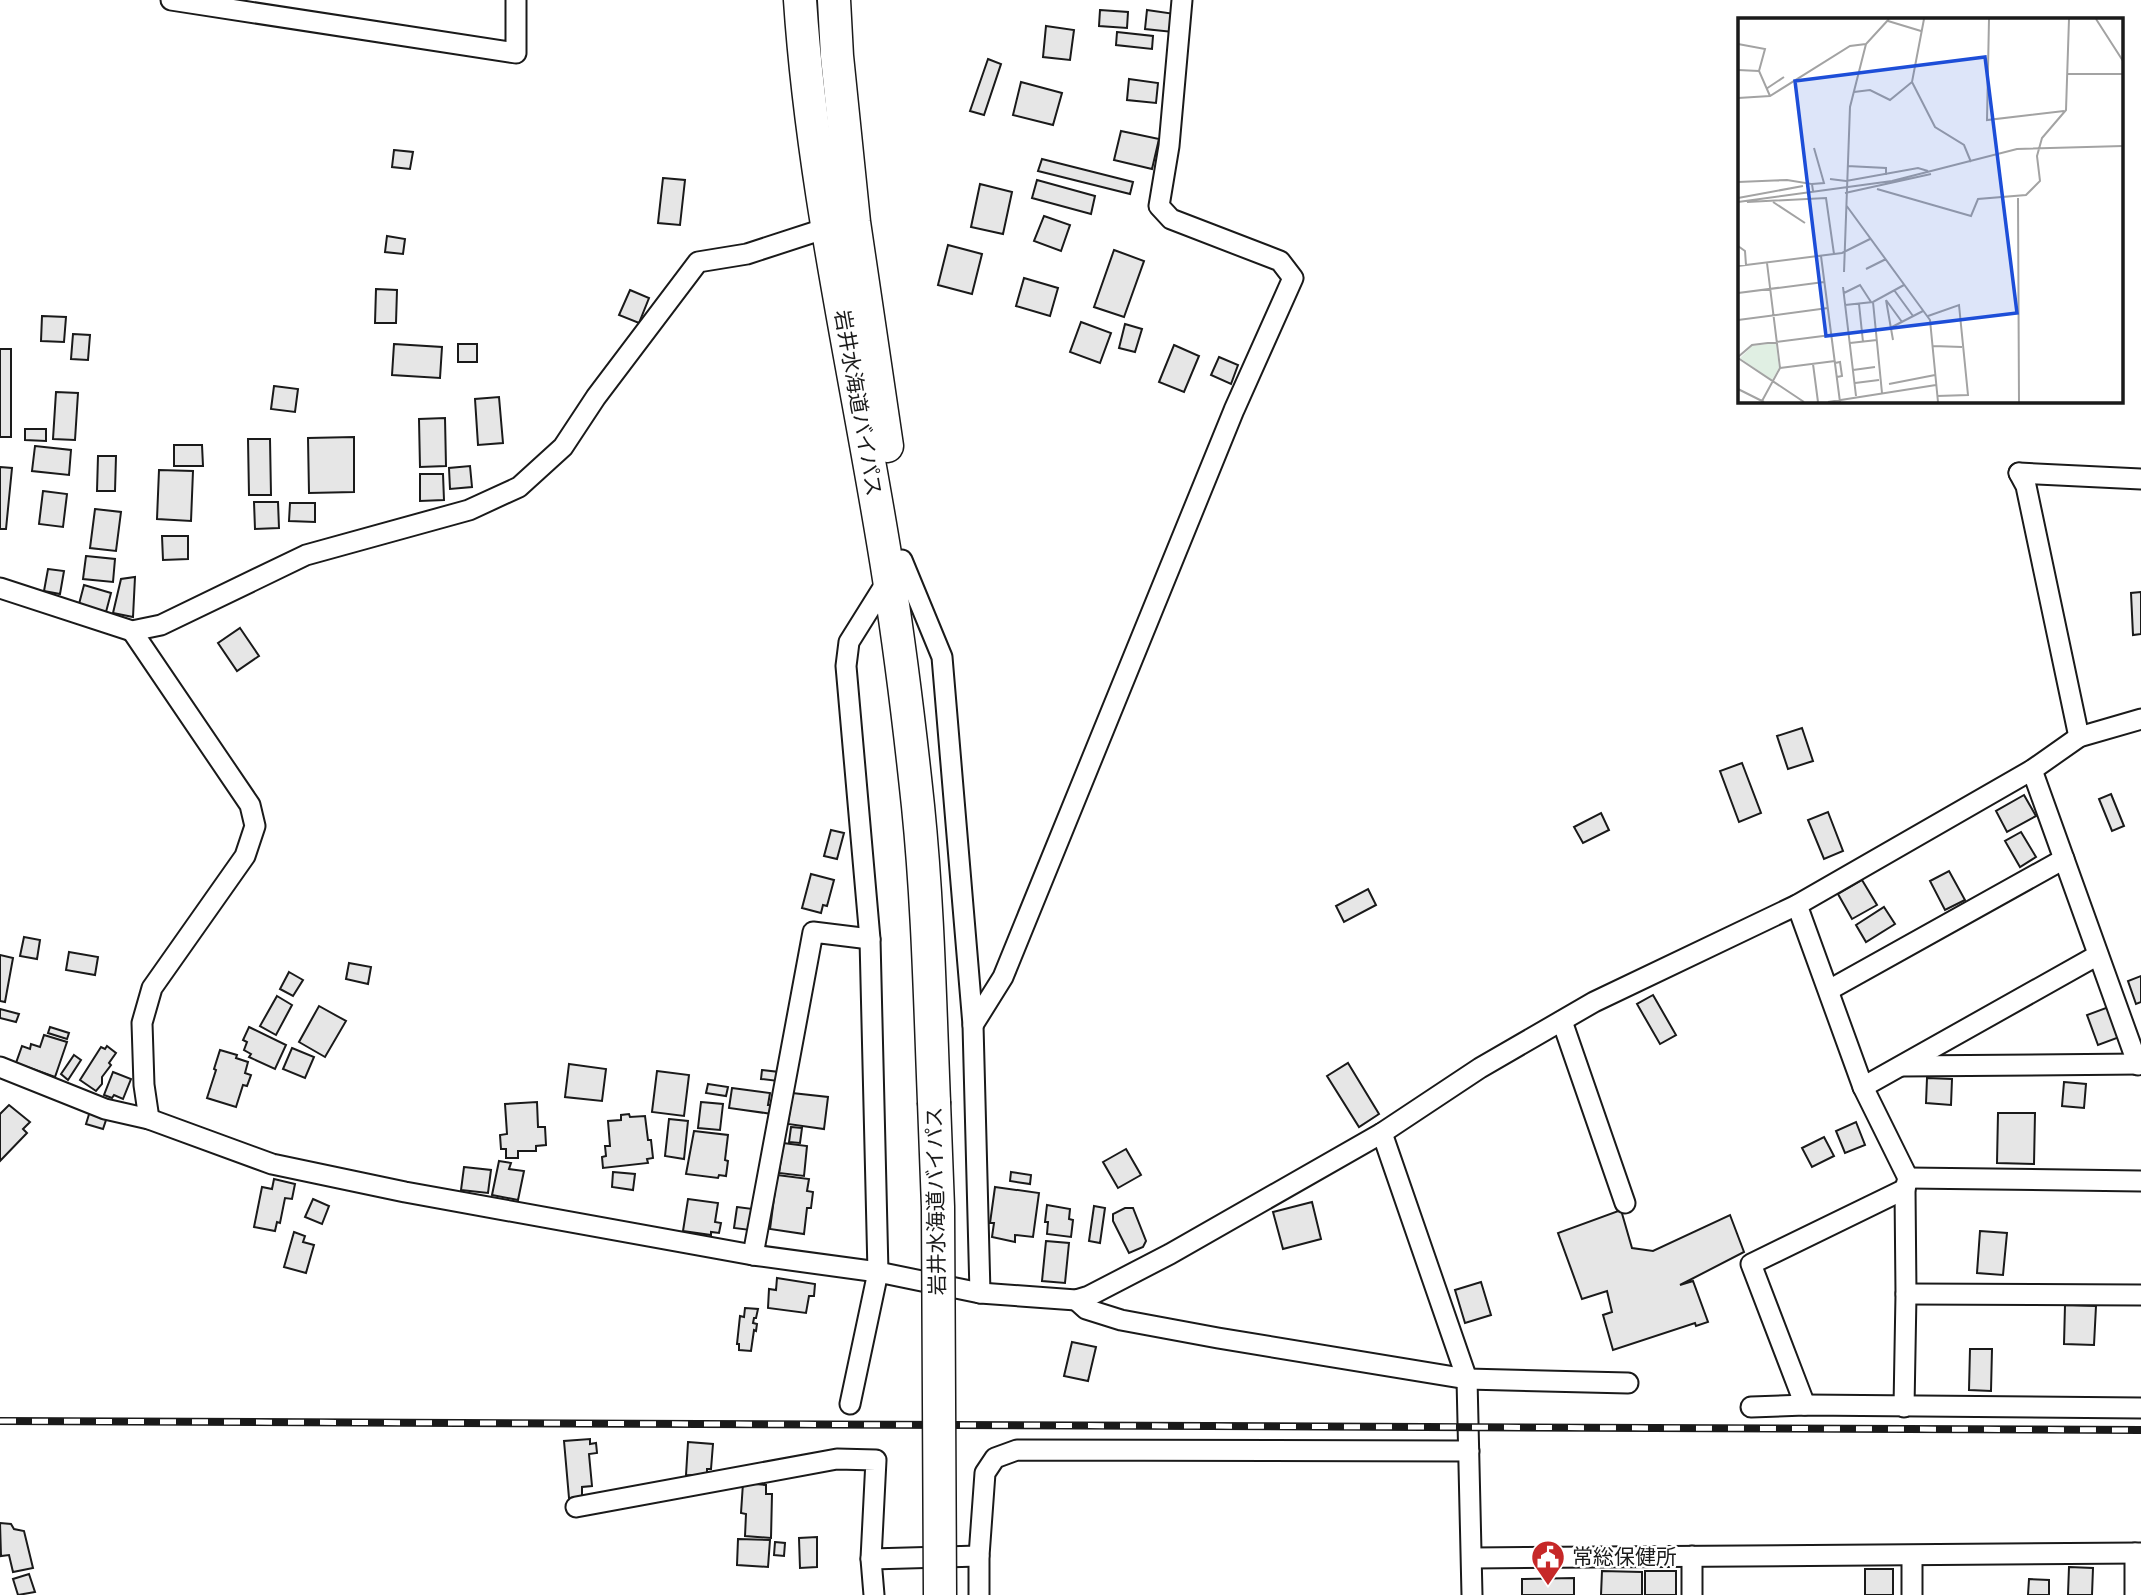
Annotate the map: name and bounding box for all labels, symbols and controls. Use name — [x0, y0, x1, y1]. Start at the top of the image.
inset map — [1738, 18, 2124, 402]
street label: 岩井水海道バイパス — [829, 308, 889, 498]
street label: 岩井水海道バイパス — [919, 1106, 951, 1296]
public building icon: 常総保健所 — [1529, 1538, 1567, 1587]
place label: 常総保健所 — [1572, 1542, 1677, 1570]

